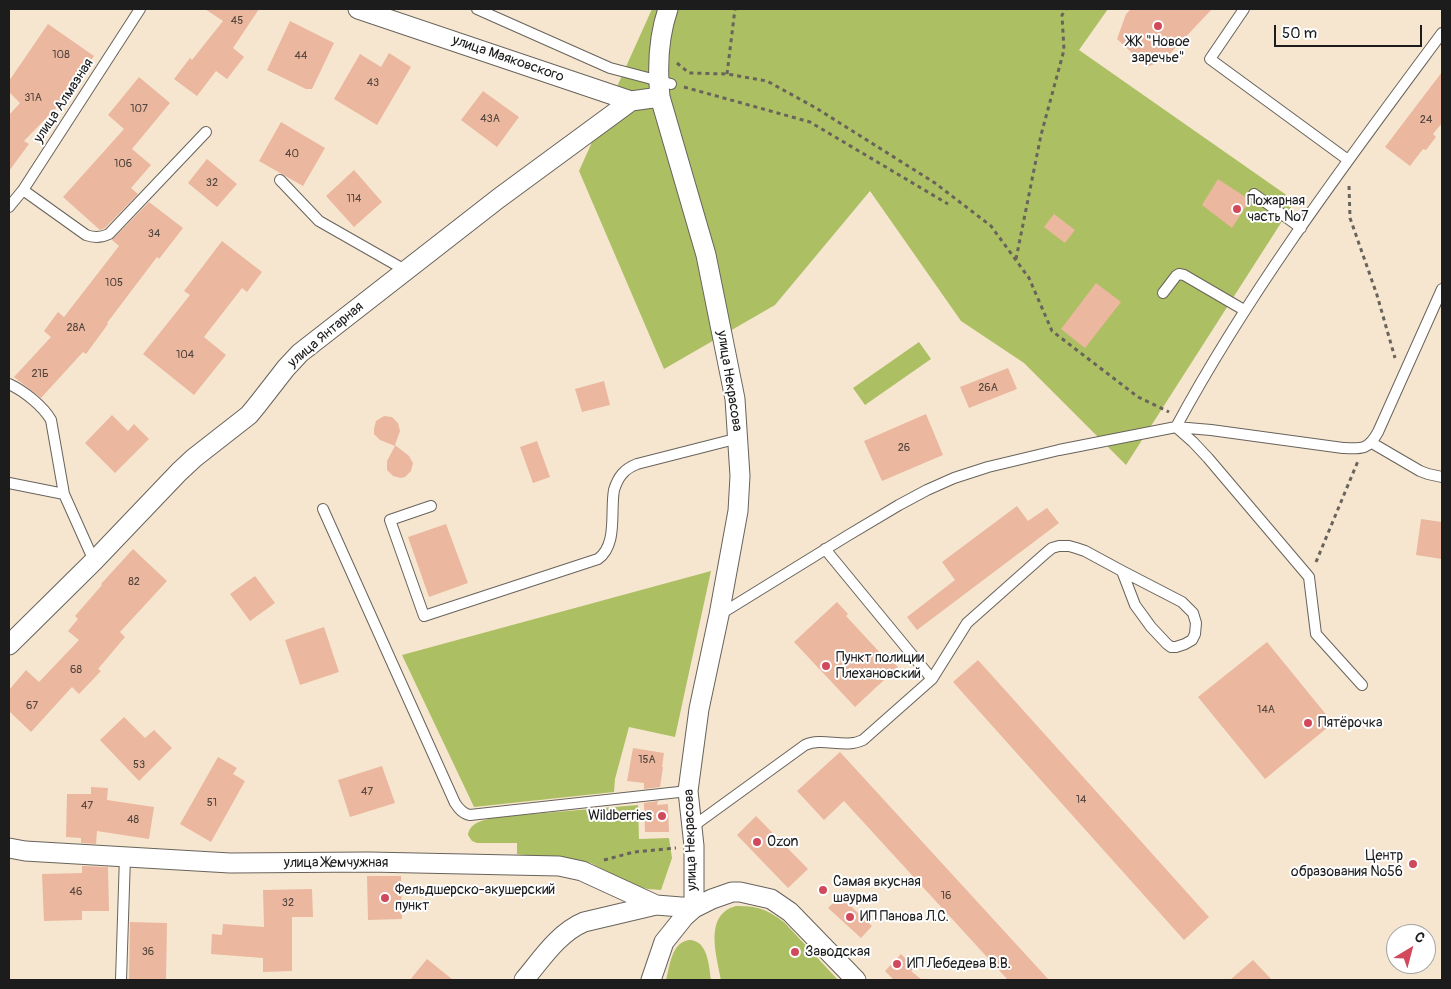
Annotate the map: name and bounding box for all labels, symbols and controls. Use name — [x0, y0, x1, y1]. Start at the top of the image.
house number: 45 — [231, 14, 243, 28]
scale bar — [1276, 15, 1424, 47]
marker: ЖК "Новое заречье" — [1152, 20, 1164, 32]
text: 50 m — [1282, 24, 1317, 43]
street label: улица Маяковского — [450, 32, 566, 86]
place label: ЖК "Новое заречье" — [1127, 34, 1189, 66]
house number: 108 — [52, 48, 70, 62]
house number: 44 — [295, 49, 307, 63]
street label: улица Алмазная — [31, 56, 97, 146]
house number: 43 — [367, 76, 379, 90]
house number: 31А — [24, 91, 42, 105]
house number: 107 — [130, 102, 148, 116]
house number: 43А — [480, 112, 500, 126]
house number: 24 — [1420, 113, 1432, 127]
house number: 40 — [285, 147, 299, 161]
house number: 106 — [114, 157, 132, 171]
house number: 32 — [206, 176, 218, 190]
house number: 114 — [347, 192, 361, 206]
place label: Пожарная часть №7 — [1247, 193, 1308, 226]
marker: Пожарная часть №7 — [1231, 203, 1243, 215]
house number: 34 — [148, 227, 160, 241]
house number: 105 — [105, 276, 123, 290]
street label: улица Янтарная — [285, 299, 367, 371]
house number: 28А — [67, 321, 85, 335]
street label: улица Некрасова — [713, 329, 745, 433]
house number: 104 — [176, 348, 194, 362]
house number: 21Б — [31, 367, 49, 381]
house number: 26А — [978, 381, 998, 395]
house number: 26 — [898, 441, 910, 455]
house number: 82 — [128, 575, 140, 589]
place label: Пункт полиции Плехановский — [836, 650, 924, 682]
marker: Пункт полиции Плехановский — [820, 660, 832, 672]
house number: 68 — [70, 663, 82, 677]
house number: 67 — [26, 699, 38, 713]
house number: 14А — [1257, 703, 1275, 717]
place label: Пятёрочка — [1318, 715, 1382, 731]
marker: Пятёрочка — [1302, 717, 1314, 729]
house number: 15А — [638, 753, 656, 767]
house number: 53 — [133, 758, 145, 772]
house number: 47 — [361, 785, 373, 799]
street label: улица Некрасова — [681, 789, 701, 891]
house number: 14 — [1076, 793, 1086, 807]
house number: 51 — [207, 796, 217, 810]
house number: 47 — [81, 799, 93, 813]
place label: Wildberries — [588, 808, 652, 824]
marker: Wildberries — [656, 810, 668, 822]
house number: 48 — [127, 813, 139, 827]
place label: Ozon — [767, 834, 798, 850]
marker: Ozon — [751, 836, 763, 848]
place label: Центр образования №56 — [1291, 848, 1403, 880]
street label: улица Жемчужная — [284, 855, 388, 871]
marker: Центр образования №56 — [1407, 858, 1419, 870]
place label: Самая вкусная шаурма — [833, 874, 921, 906]
place label: Фельдшерско-акушерский пункт — [395, 882, 555, 914]
marker: Самая вкусная шаурма — [817, 884, 829, 896]
house number: 46 — [70, 885, 82, 899]
house number: 16 — [941, 889, 951, 903]
marker: Фельдшерско-акушерский пункт — [379, 892, 391, 904]
house number: 32 — [282, 896, 294, 910]
place label: ИП Панова Л.С. — [860, 909, 949, 925]
marker: ИП Панова Л.С. — [844, 911, 856, 923]
north arrow — [1386, 924, 1436, 974]
text: С — [1411, 928, 1428, 947]
place label: Заводская — [805, 944, 870, 960]
house number: 36 — [142, 945, 154, 959]
marker: Заводская — [789, 946, 801, 958]
place label: ИП Лебедева В.В. — [907, 956, 1011, 972]
marker: ИП Лебедева В.В. — [891, 958, 903, 970]

